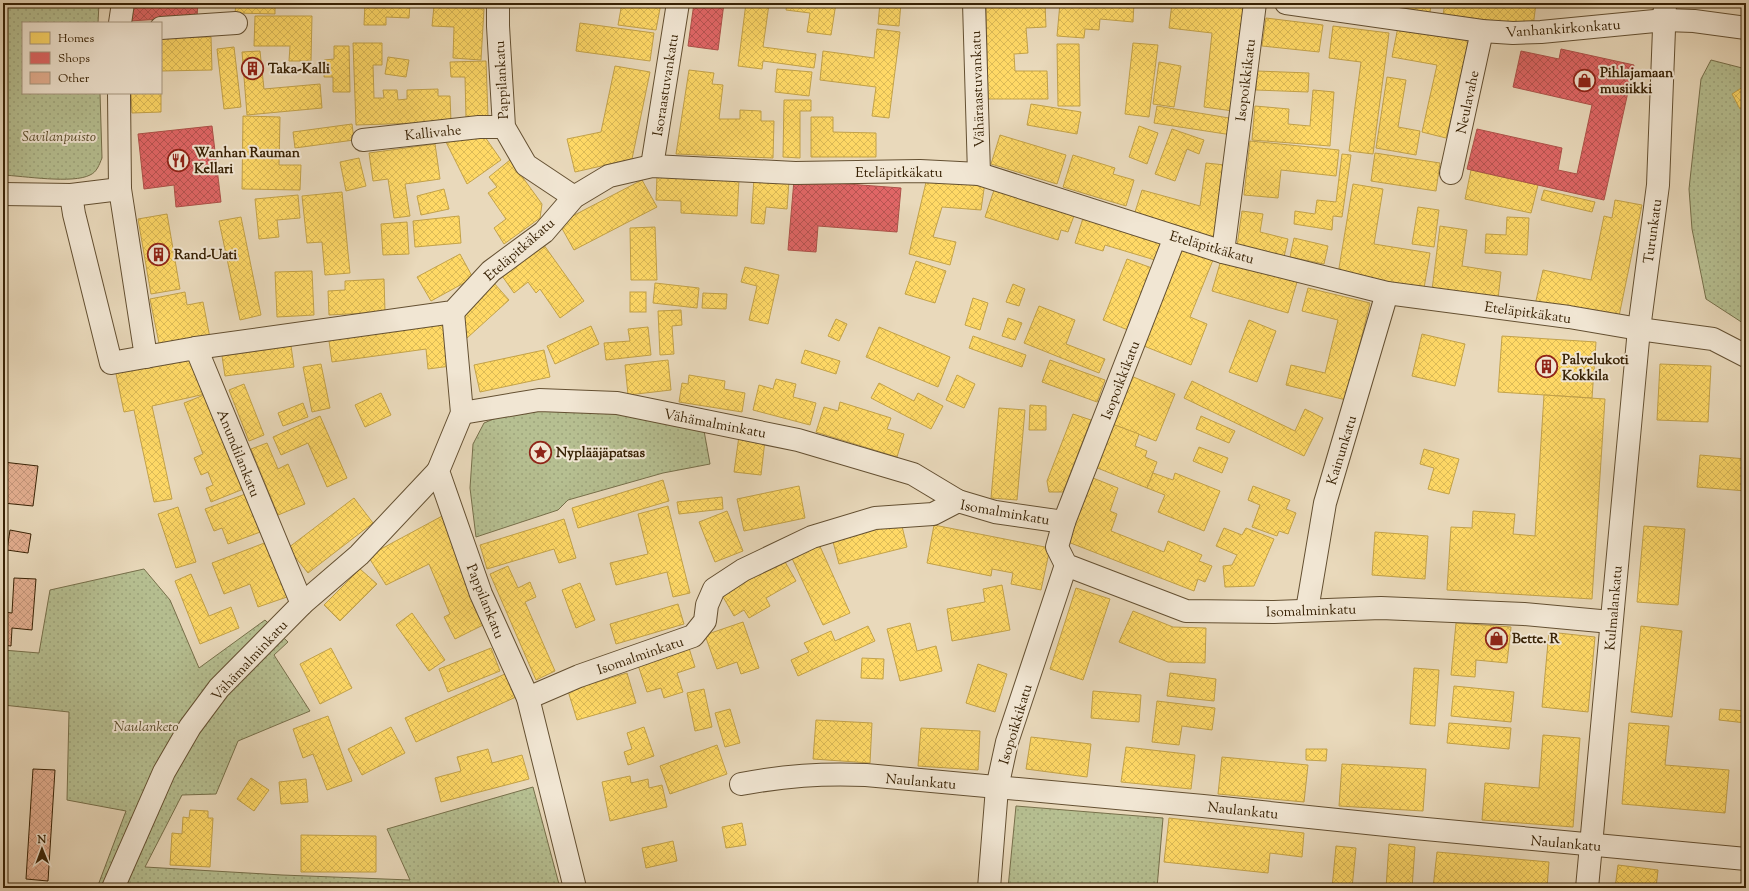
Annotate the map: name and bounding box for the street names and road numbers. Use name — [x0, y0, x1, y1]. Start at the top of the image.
street label: Vanhankirkonkatu — [1505, 16, 1621, 44]
street label: Vähäraastuvankatu — [967, 30, 991, 148]
street label: Isoraastuvankatu — [649, 33, 685, 138]
street label: Isopoikkikatu — [1232, 38, 1262, 123]
street label: Pappilankatu — [491, 40, 515, 120]
street label: Neulavahe — [1453, 69, 1485, 136]
street label: Kallivahe — [404, 121, 462, 147]
street label: Eteläpitkäkatu — [855, 164, 943, 184]
street label: Turunkatu — [1640, 198, 1668, 265]
street label: Eteläpitkäkatu — [481, 214, 560, 287]
street label: Eteläpitkäkatu — [1167, 227, 1256, 271]
street label: Eteläpitkäkatu — [1483, 298, 1572, 330]
street label: Isopoikkikatu — [1098, 338, 1146, 423]
street label: Vähämalminkatu — [662, 405, 768, 445]
street label: Anundilankatu — [210, 407, 264, 501]
street label: Kainunkatu — [1323, 413, 1363, 488]
street label: Isomalminkatu — [958, 496, 1051, 532]
street label: Pappilankatu — [460, 561, 508, 642]
street label: Kulmalankatu — [1601, 565, 1629, 651]
street label: Isomalminkatu — [1266, 600, 1357, 624]
street label: Vähämalminkatu — [208, 616, 293, 706]
street label: Isomalminkatu — [595, 633, 687, 681]
street label: Isopoikkikatu — [995, 682, 1039, 767]
street label: Naulankatu — [885, 770, 957, 796]
street label: Naulankatu — [1207, 798, 1279, 826]
street label: Naulankatu — [1530, 832, 1602, 858]

